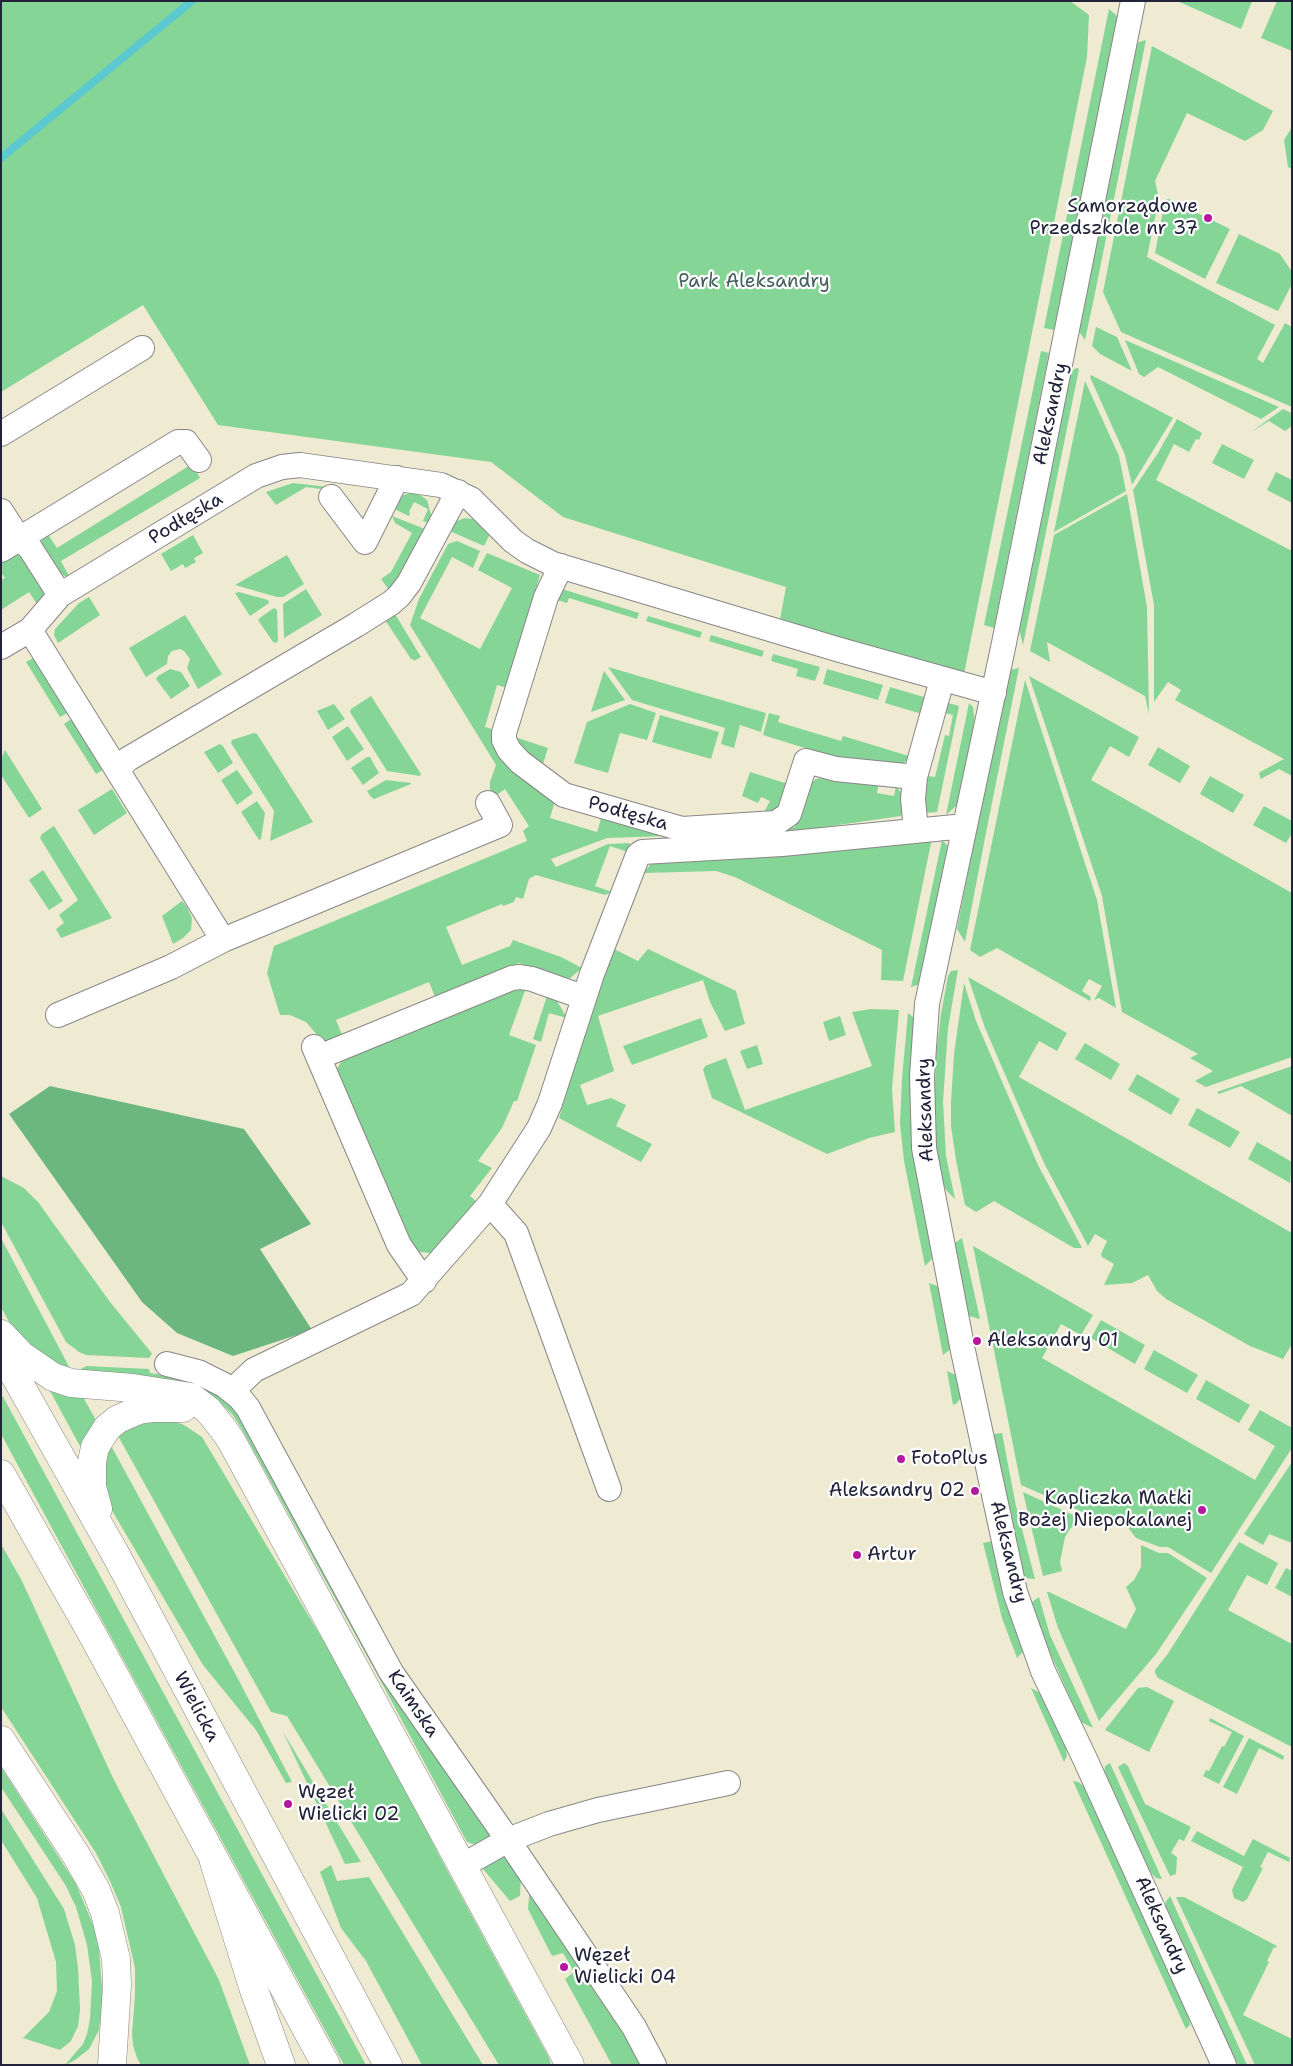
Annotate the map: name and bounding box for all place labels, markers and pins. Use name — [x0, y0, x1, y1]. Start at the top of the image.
place label: Samorządowe Przedszkole nr 37 — [1030, 196, 1198, 240]
marker: Samorządowe Przedszkole nr 37 — [1202, 212, 1214, 224]
place label: Aleksandry 01 — [987, 1330, 1118, 1352]
marker: Aleksandry 01 — [971, 1335, 983, 1347]
place label: FotoPlus — [911, 1448, 988, 1470]
marker: FotoPlus — [895, 1453, 907, 1465]
place label: Aleksandry 02 — [829, 1480, 965, 1502]
marker: Aleksandry 02 — [969, 1485, 981, 1497]
place label: Kapliczka Matki Bożej Niepokalanej — [1018, 1488, 1192, 1532]
marker: Kapliczka Matki Bożej Niepokalanej — [1196, 1504, 1208, 1516]
place label: Artur — [867, 1544, 917, 1566]
marker: Artur — [851, 1549, 863, 1561]
place label: Węzeł Wielicki 02 — [298, 1782, 400, 1826]
marker: Węzeł Wielicki 02 — [282, 1798, 294, 1810]
place label: Węzeł Wielicki 04 — [574, 1945, 676, 1989]
marker: Węzeł Wielicki 04 — [558, 1961, 570, 1973]

